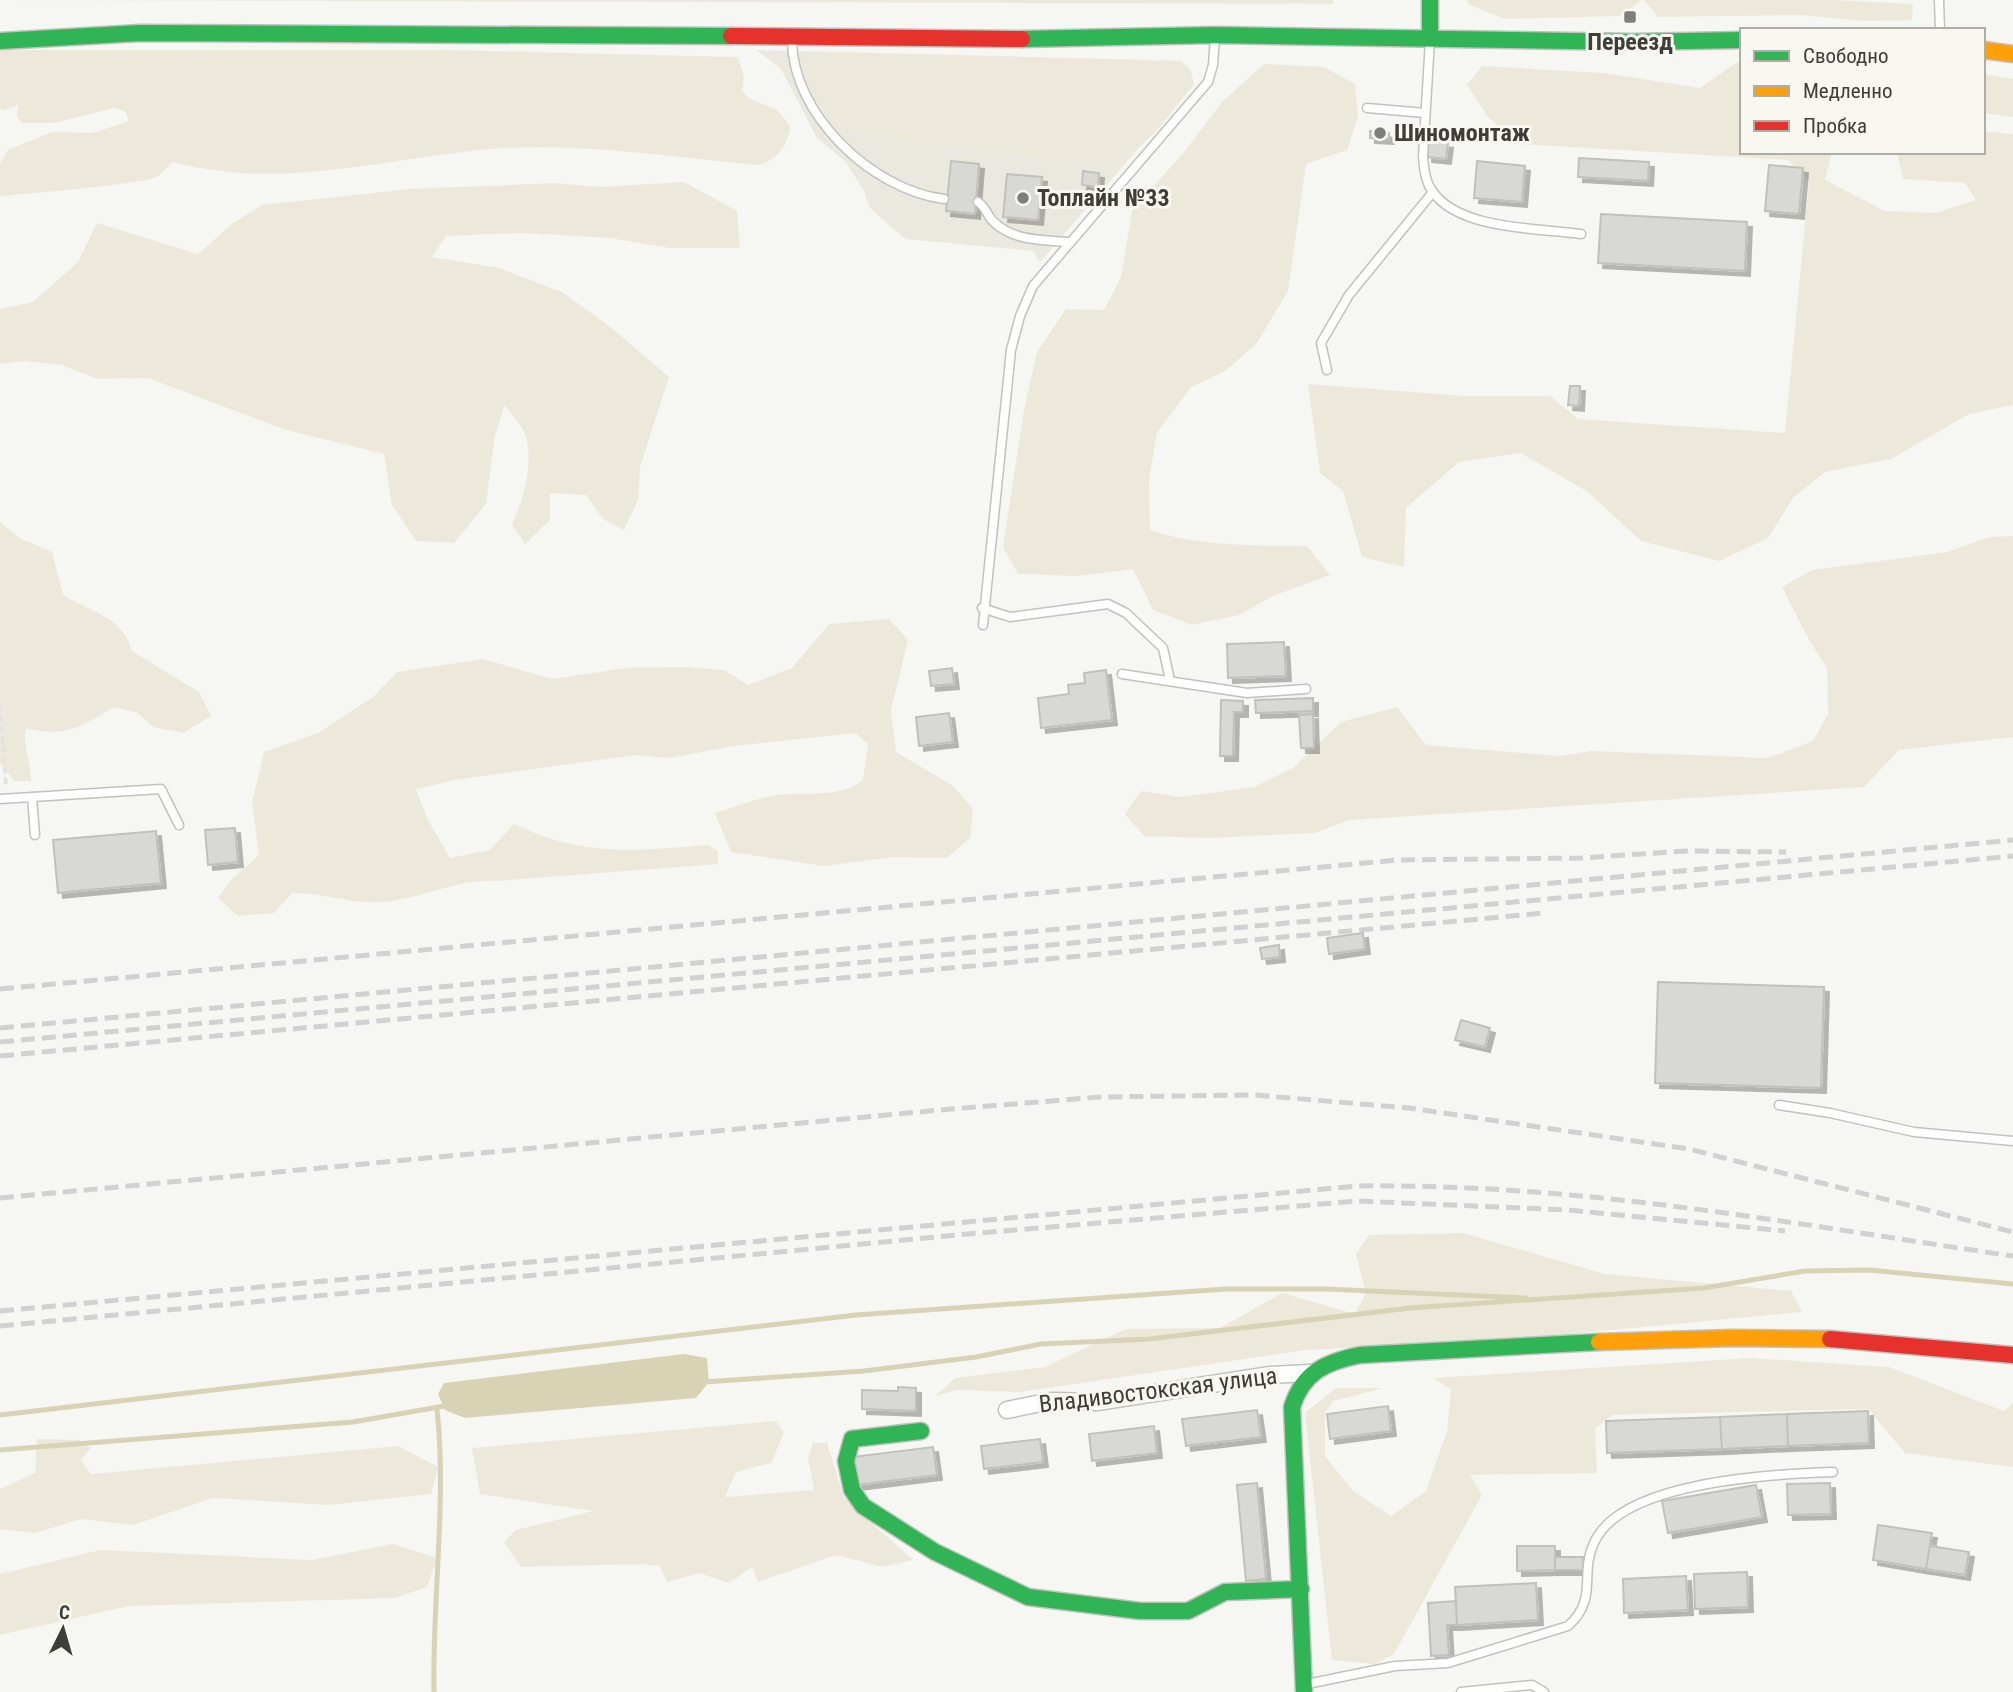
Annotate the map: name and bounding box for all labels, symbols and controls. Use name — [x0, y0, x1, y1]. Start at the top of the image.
marker: Переезд — [1622, 9, 1638, 25]
place label: Переезд — [1587, 28, 1673, 56]
legend — [1740, 28, 1985, 154]
text: Свободно — [1803, 44, 1889, 68]
text: Медленно — [1803, 79, 1892, 103]
text: Пробка — [1803, 114, 1867, 138]
place label: Шиномонтаж — [1394, 119, 1530, 147]
marker: Шиномонтаж — [1372, 125, 1388, 141]
place label: Топлайн №33 — [1037, 184, 1170, 212]
marker: Топлайн №33 — [1015, 190, 1031, 206]
street label: Владивостокская улица — [1037, 1362, 1279, 1418]
north arrow — [28, 1594, 98, 1664]
text: С — [58, 1601, 71, 1625]

